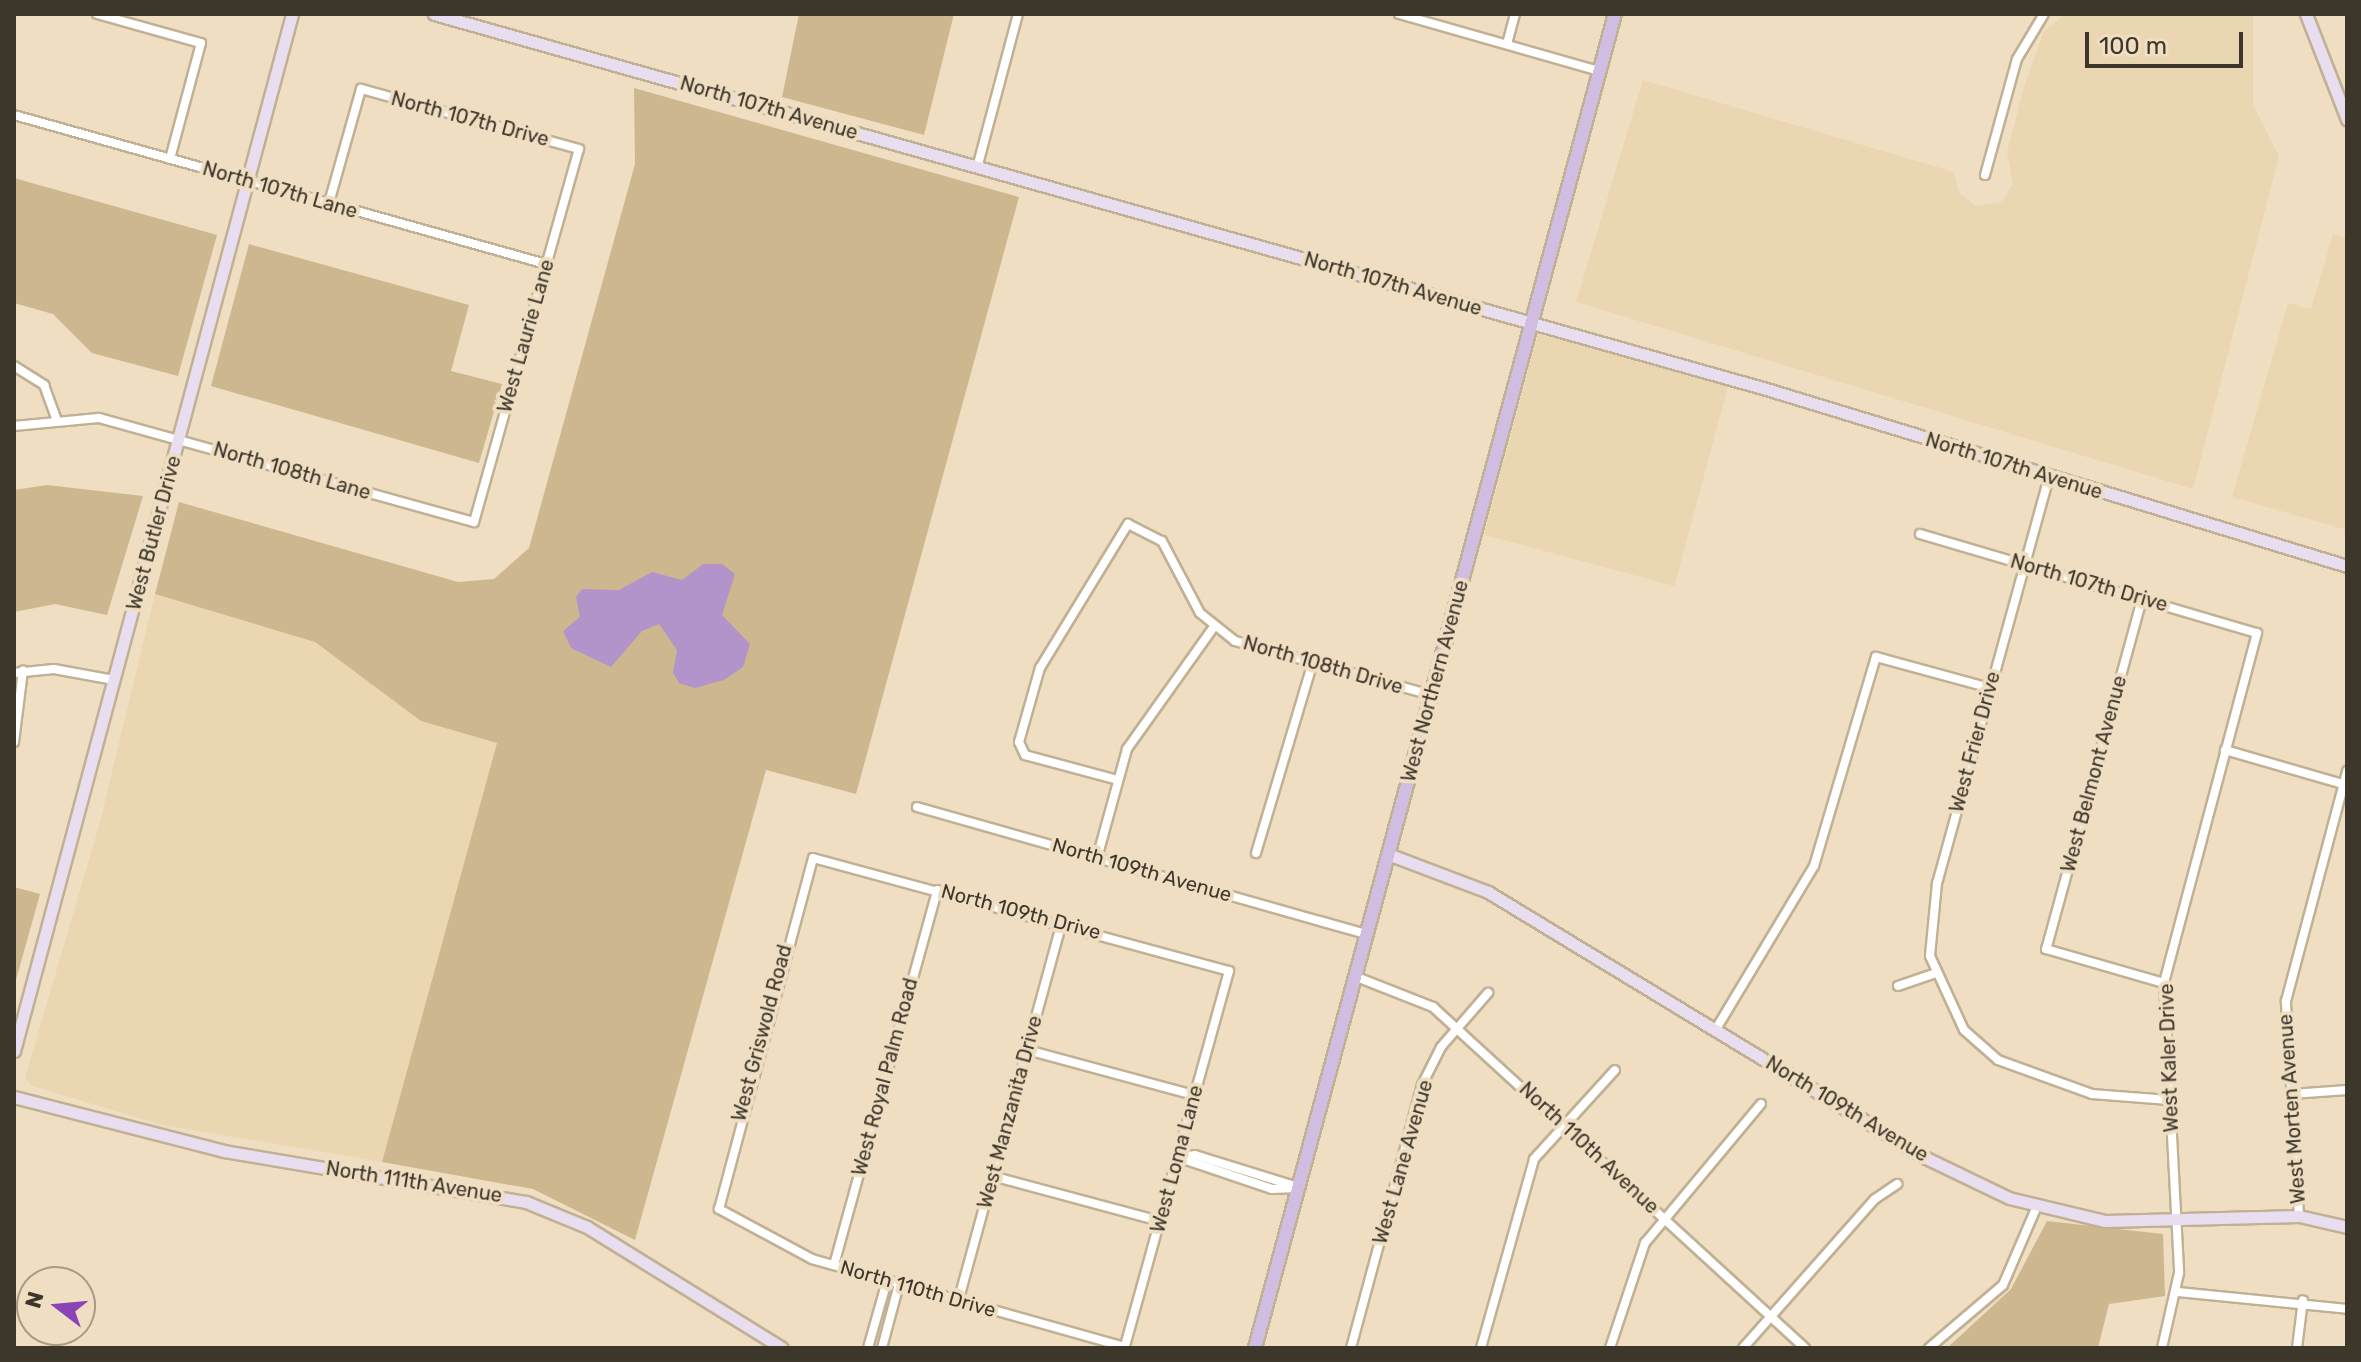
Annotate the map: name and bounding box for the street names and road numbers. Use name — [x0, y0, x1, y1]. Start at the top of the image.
street label: North 107th Avenue — [677, 71, 861, 145]
street label: North 107th Drive — [388, 86, 552, 152]
street label: North 107th Lane — [200, 156, 360, 224]
street label: North 107th Avenue — [1301, 247, 1485, 321]
street label: West Laurie Lane — [493, 257, 559, 415]
street label: North 107th Avenue — [1922, 428, 2106, 504]
street label: North 108th Lane — [211, 437, 373, 505]
street label: West Butler Drive — [122, 453, 186, 613]
street label: North 107th Drive — [2008, 549, 2170, 617]
street label: West Northern Avenue — [1396, 577, 1474, 785]
street label: North 108th Drive — [1240, 631, 1406, 699]
street label: West Frier Drive — [1945, 669, 2005, 815]
street label: West Belmont Avenue — [2056, 673, 2132, 875]
street label: North 109th Avenue — [1049, 833, 1235, 907]
street label: North 109th Drive — [939, 879, 1103, 945]
street label: West Griswold Road — [727, 942, 797, 1124]
street label: West Royal Palm Road — [847, 975, 923, 1179]
street label: West Kaler Drive — [2154, 983, 2184, 1133]
street label: West Manzanita Drive — [973, 1013, 1047, 1211]
street label: West Morten Avenue — [2273, 1013, 2311, 1205]
street label: North 109th Avenue — [1761, 1051, 1933, 1167]
street label: West Lane Avenue — [1368, 1077, 1438, 1247]
street label: North 110th Avenue — [1514, 1077, 1664, 1219]
street label: West Loma Lane — [1146, 1083, 1208, 1235]
street label: North 111th Avenue — [324, 1156, 504, 1208]
street label: North 110th Drive — [837, 1255, 999, 1323]

